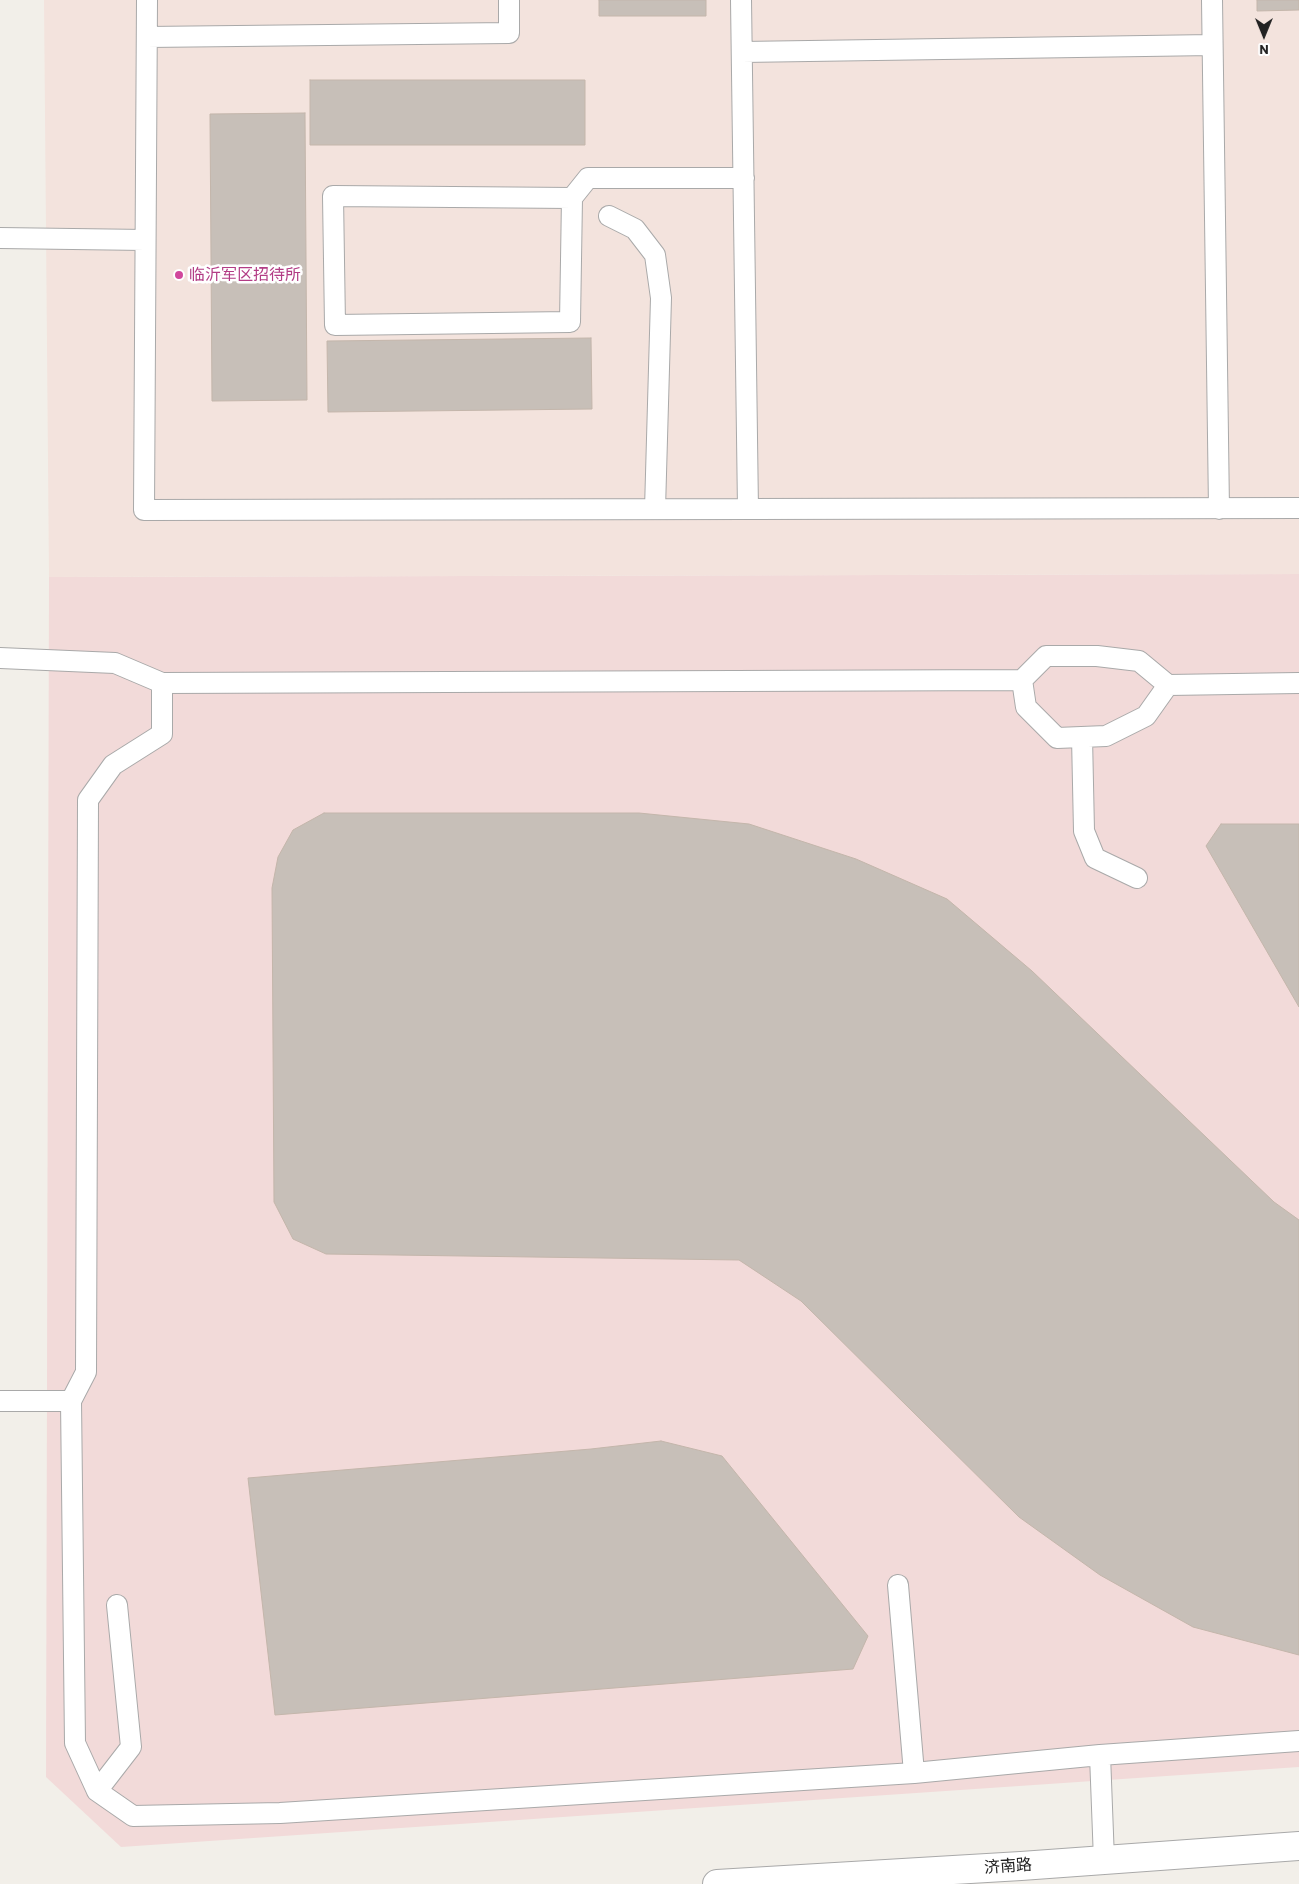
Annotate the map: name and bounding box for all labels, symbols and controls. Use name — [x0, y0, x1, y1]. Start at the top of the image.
north arrow — [1239, 10, 1289, 60]
text: N — [1259, 42, 1269, 59]
place label: 临沂军区招待所 — [189, 265, 301, 285]
marker: 临沂军区招待所 — [173, 269, 185, 281]
street label: 济南路 — [983, 1855, 1033, 1877]

